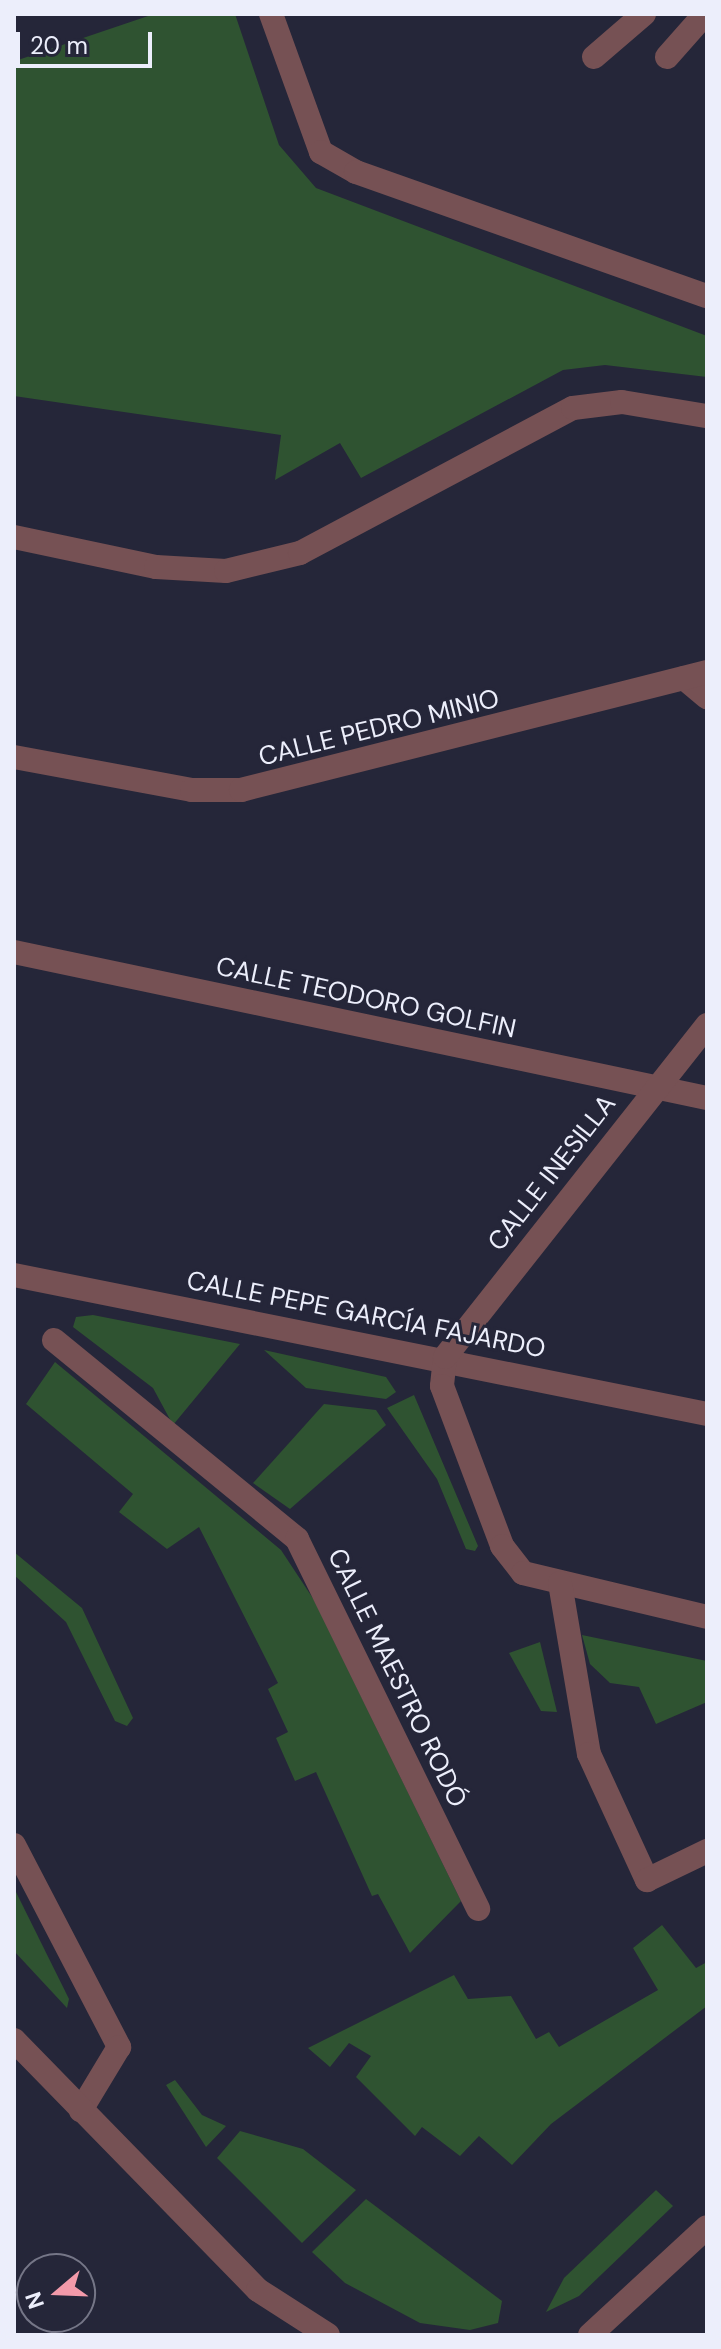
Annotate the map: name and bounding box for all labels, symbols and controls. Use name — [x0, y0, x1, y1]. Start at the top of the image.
scale bar — [20, 16, 156, 66]
text: 20 m — [30, 30, 88, 61]
street label: CALLE PEDRO MINIO — [256, 683, 502, 773]
street label: CALLE TEODORO GOLFIN — [213, 951, 519, 1045]
street label: CALLE INESILLA — [482, 1089, 622, 1257]
street label: CALLE PEPE GARCÍA FAJARDO — [184, 1265, 548, 1365]
street label: CALLE MAESTRO RODÓ — [321, 1544, 473, 1812]
north arrow — [16, 2253, 96, 2333]
text: N — [18, 2288, 51, 2313]

